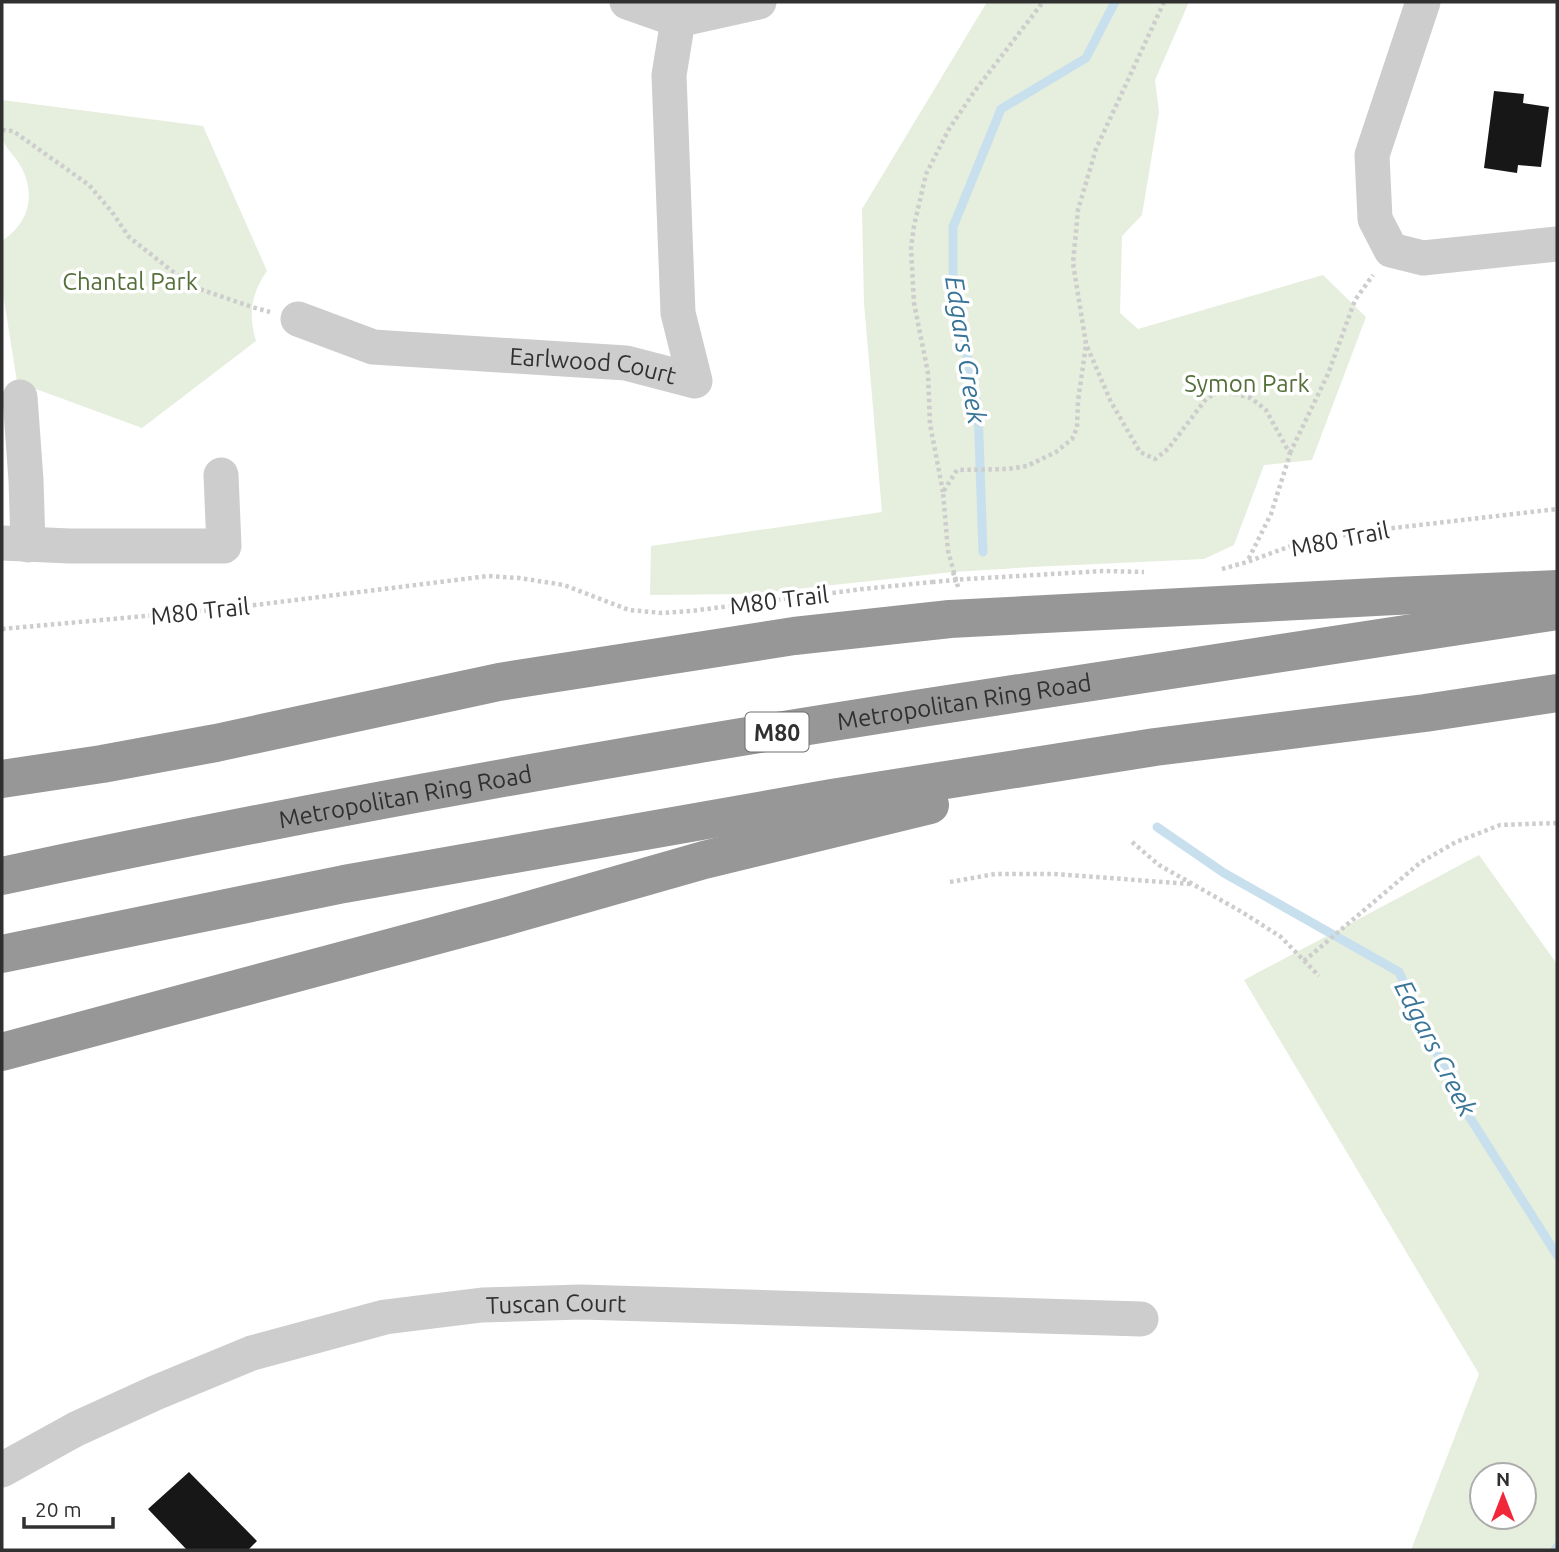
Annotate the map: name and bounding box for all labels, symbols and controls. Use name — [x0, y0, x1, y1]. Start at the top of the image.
park label: Chantal Park — [62, 268, 198, 295]
water label: Edgars Creek — [940, 274, 992, 427]
street label: Earlwood Court — [509, 342, 680, 389]
park label: Symon Park — [1184, 370, 1310, 397]
street label: M80 Trail — [1289, 516, 1391, 562]
street label: M80 Trail — [728, 581, 830, 619]
street label: M80 Trail — [149, 592, 251, 630]
street label: Metropolitan Ring Road — [835, 668, 1093, 735]
road number: M80 — [746, 712, 808, 752]
street label: Metropolitan Ring Road — [276, 760, 534, 833]
water label: Edgars Creek — [1389, 975, 1483, 1122]
street label: Tuscan Court — [485, 1288, 627, 1318]
north arrow — [1468, 1461, 1538, 1531]
text: N — [1496, 1468, 1510, 1490]
scale bar — [24, 1486, 114, 1530]
text: 20 m — [35, 1497, 82, 1521]

